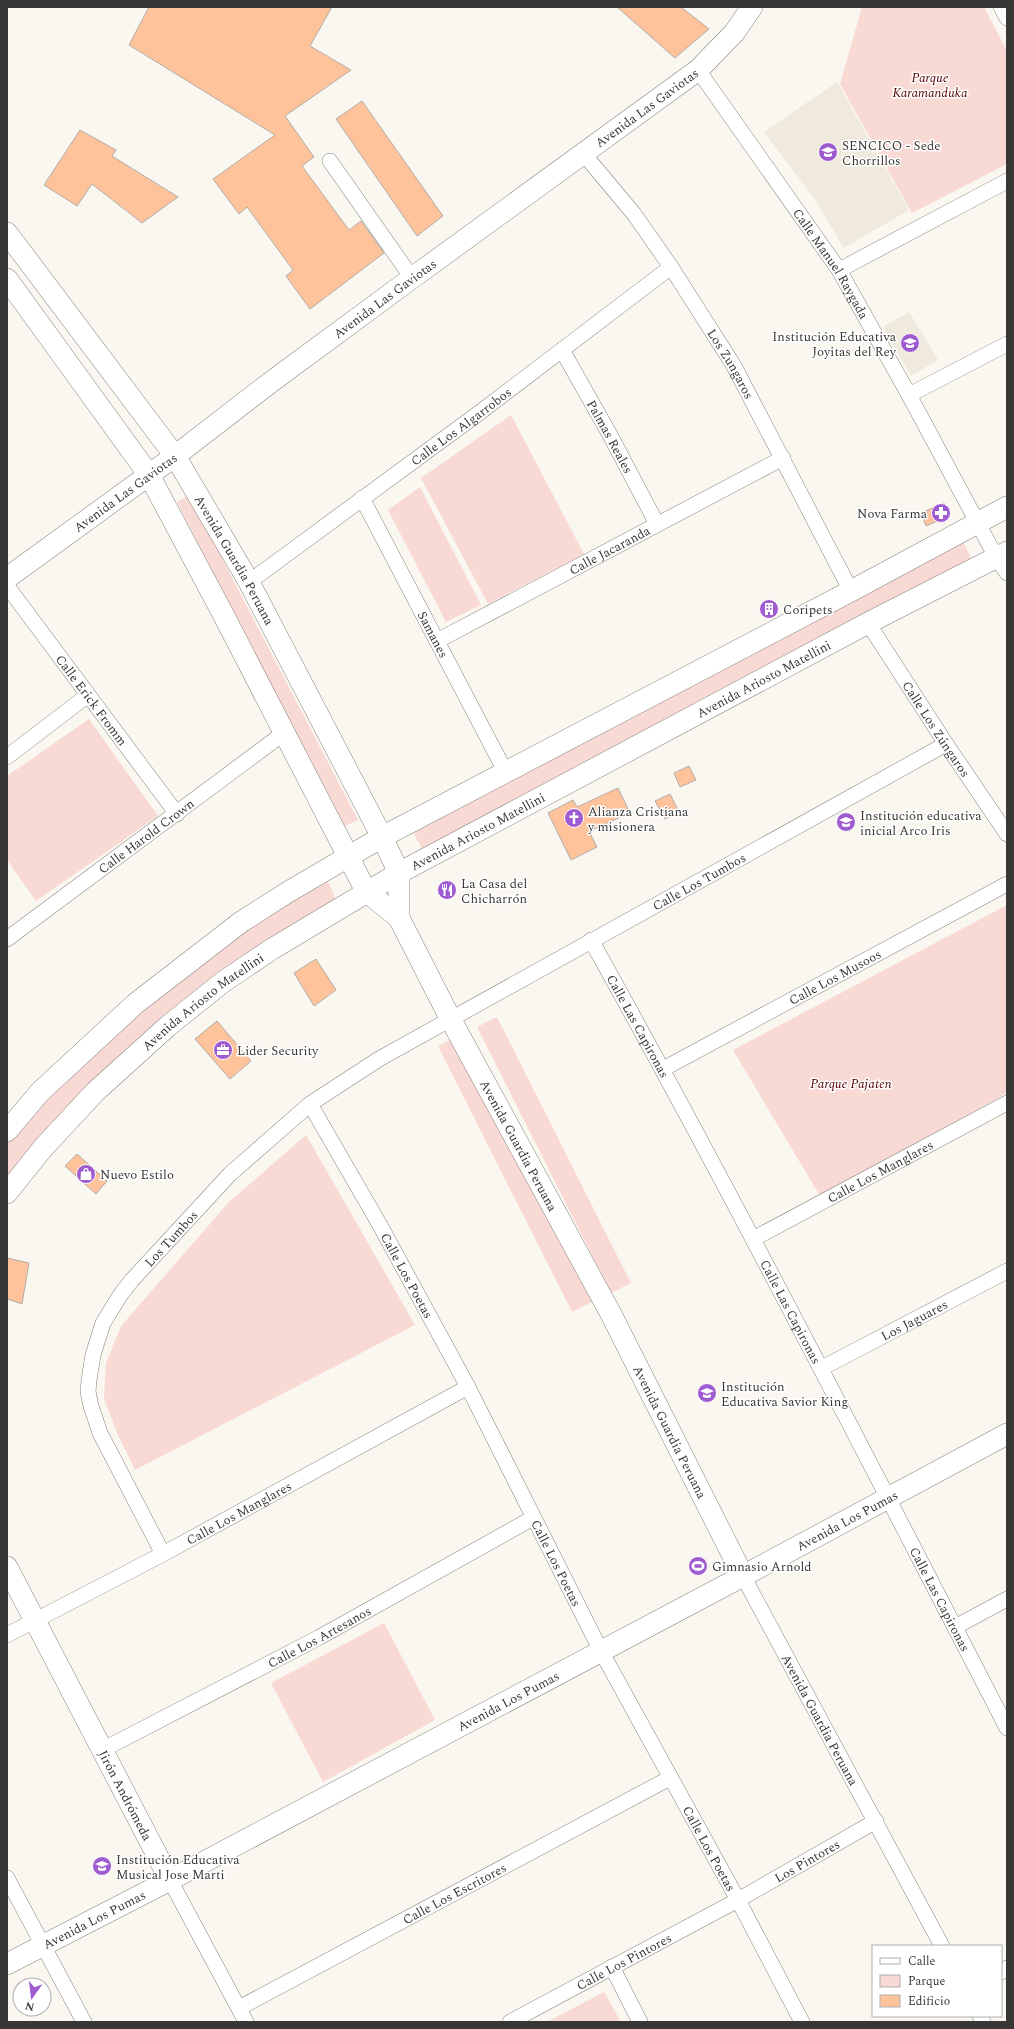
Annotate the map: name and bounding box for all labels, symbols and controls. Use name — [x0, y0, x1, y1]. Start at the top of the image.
street label: Avenida Las Gaviotas — [591, 64, 703, 153]
park label: Parque Karamanduka — [892, 68, 968, 103]
place label: SENCICO - Sede Chorrillos — [842, 136, 941, 171]
school or university icon: SENCICO - Sede Chorrillos — [817, 141, 839, 163]
street label: Calle Manuel Raygada — [787, 204, 874, 323]
street label: Avenida Las Gaviotas — [329, 254, 441, 344]
street label: Los Zungaros — [702, 325, 758, 403]
place label: Institución Educativa Joyitas del Rey — [772, 327, 897, 362]
school or university icon: Institución Educativa Joyitas del Rey — [899, 332, 921, 354]
street label: Calle Los Algarrobos — [407, 383, 516, 471]
street label: Palmas Reales — [581, 396, 638, 477]
street label: Avenida Las Gaviotas — [70, 448, 182, 538]
street label: Avenida Guardia Peruana — [189, 491, 279, 630]
pharmacy icon: Nova Farma — [930, 502, 952, 524]
place label: Nova Farma — [857, 504, 928, 524]
street label: Calle Jacaranda — [566, 521, 655, 580]
building icon: Coripets — [758, 598, 780, 620]
place label: Coripets — [783, 600, 833, 620]
street label: Samanes — [412, 608, 453, 662]
street label: Avenida Ariosto Matellini — [693, 636, 835, 724]
street label: Calle Erick Fromm — [50, 651, 132, 750]
street label: Calle Los Zúngaros — [897, 677, 975, 781]
street label: Avenida Ariosto Matellini — [407, 788, 549, 876]
street label: Calle Harold Crown — [94, 794, 199, 879]
place label: Alianza Cristiana y misionera — [587, 802, 689, 837]
place label: Institución educativa inicial Arco Iris — [860, 806, 982, 841]
church icon: Alianza Cristiana y misionera — [563, 807, 585, 829]
school or university icon: Institución educativa inicial Arco Iris — [835, 811, 857, 833]
street label: Calle Los Tumbos — [649, 848, 750, 916]
place label: La Casa del Chicharrón — [461, 874, 527, 909]
restaurant icon: La Casa del Chicharrón — [436, 879, 458, 901]
street label: Calle Los Musoos — [785, 945, 885, 1011]
street label: Avenida Ariosto Matellini — [138, 948, 268, 1056]
street label: Calle Las Capironas — [601, 971, 674, 1082]
office icon: Lider Security — [212, 1039, 234, 1061]
place label: Lider Security — [237, 1041, 319, 1061]
park label: Parque Pajaten — [810, 1074, 892, 1094]
street label: Avenida Guardia Peruana — [474, 1076, 563, 1216]
street label: Calle Los Manglares — [824, 1135, 937, 1208]
shop icon: Nuevo Estilo — [75, 1163, 97, 1185]
place label: Nuevo Estilo — [100, 1165, 174, 1185]
street label: Los Tumbos — [140, 1206, 203, 1272]
street label: Calle Los Poetas — [375, 1229, 438, 1322]
street label: Calle Las Capironas — [754, 1256, 826, 1368]
street label: Los Jaguares — [878, 1295, 952, 1346]
street label: Avenida Guardia Peruana — [627, 1362, 712, 1503]
place label: Institución Educativa Savior King — [721, 1377, 848, 1412]
school or university icon: Institución Educativa Savior King — [696, 1382, 718, 1404]
street label: Calle Los Manglares — [183, 1476, 296, 1550]
street label: Avenida Los Pumas — [793, 1485, 902, 1557]
street label: Calle Los Poetas — [525, 1516, 586, 1610]
street label: Calle Las Capironas — [904, 1544, 975, 1655]
sports icon: Gimnasio Arnold — [687, 1555, 709, 1577]
place label: Gimnasio Arnold — [712, 1557, 812, 1577]
street label: Calle Los Artesanos — [264, 1601, 375, 1673]
street label: Avenida Guardia Peruana — [776, 1651, 863, 1790]
street label: Avenida Los Pumas — [454, 1666, 563, 1737]
street label: Jirón Andrómeda — [93, 1746, 157, 1845]
street label: Calle Los Poetas — [677, 1802, 740, 1895]
street label: Los Pintores — [771, 1835, 844, 1888]
place label: Institución Educativa Musical Jose Marti — [116, 1850, 240, 1885]
school or university icon: Institución Educativa Musical Jose Marti — [91, 1855, 113, 1877]
street label: Calle Los Escritores — [399, 1858, 510, 1930]
street label: Avenida Los Pumas — [40, 1885, 149, 1955]
street label: Calle Los Pintores — [573, 1928, 676, 1996]
legend — [872, 1945, 1002, 2017]
text: Calle — [908, 1952, 936, 1971]
text: Parque — [908, 1972, 945, 1991]
north arrow — [12, 1977, 52, 2017]
text: Edificio — [908, 1992, 950, 2011]
text: N — [23, 1997, 36, 2016]

